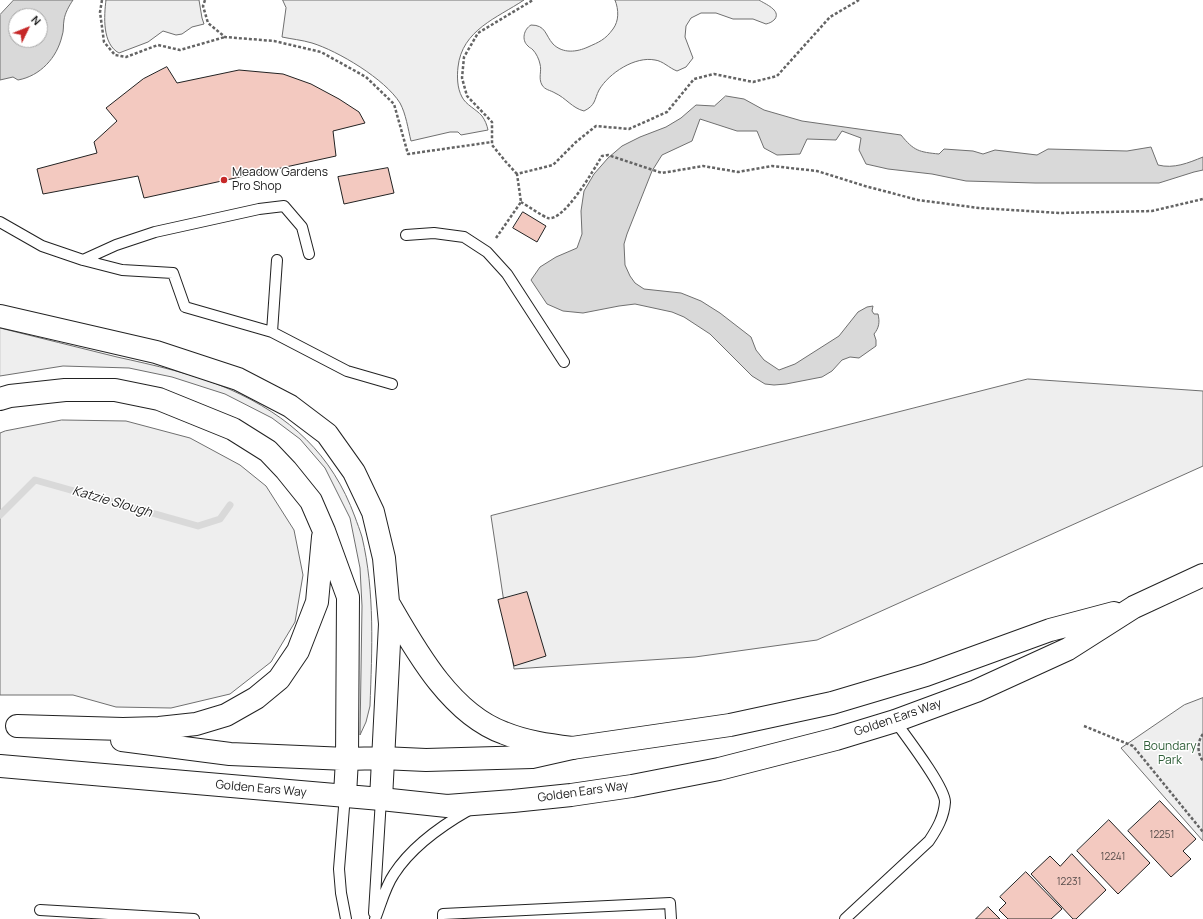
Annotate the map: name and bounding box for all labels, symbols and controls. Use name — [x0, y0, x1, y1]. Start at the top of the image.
north arrow — [8, 8, 48, 48]
text: N — [28, 12, 45, 28]
place label: Meadow Gardens Pro Shop — [232, 166, 328, 194]
marker: Meadow Gardens Pro Shop — [219, 175, 229, 185]
water label: Katzie Slough — [70, 483, 154, 521]
street label: Golden Ears Way — [852, 696, 944, 740]
park label: Boundary Park — [1143, 740, 1197, 768]
street label: Golden Ears Way — [215, 778, 307, 800]
street label: Golden Ears Way — [537, 779, 629, 805]
house number: 12251 — [1150, 829, 1174, 841]
house number: 12241 — [1101, 851, 1125, 863]
house number: 12231 — [1057, 876, 1081, 888]

